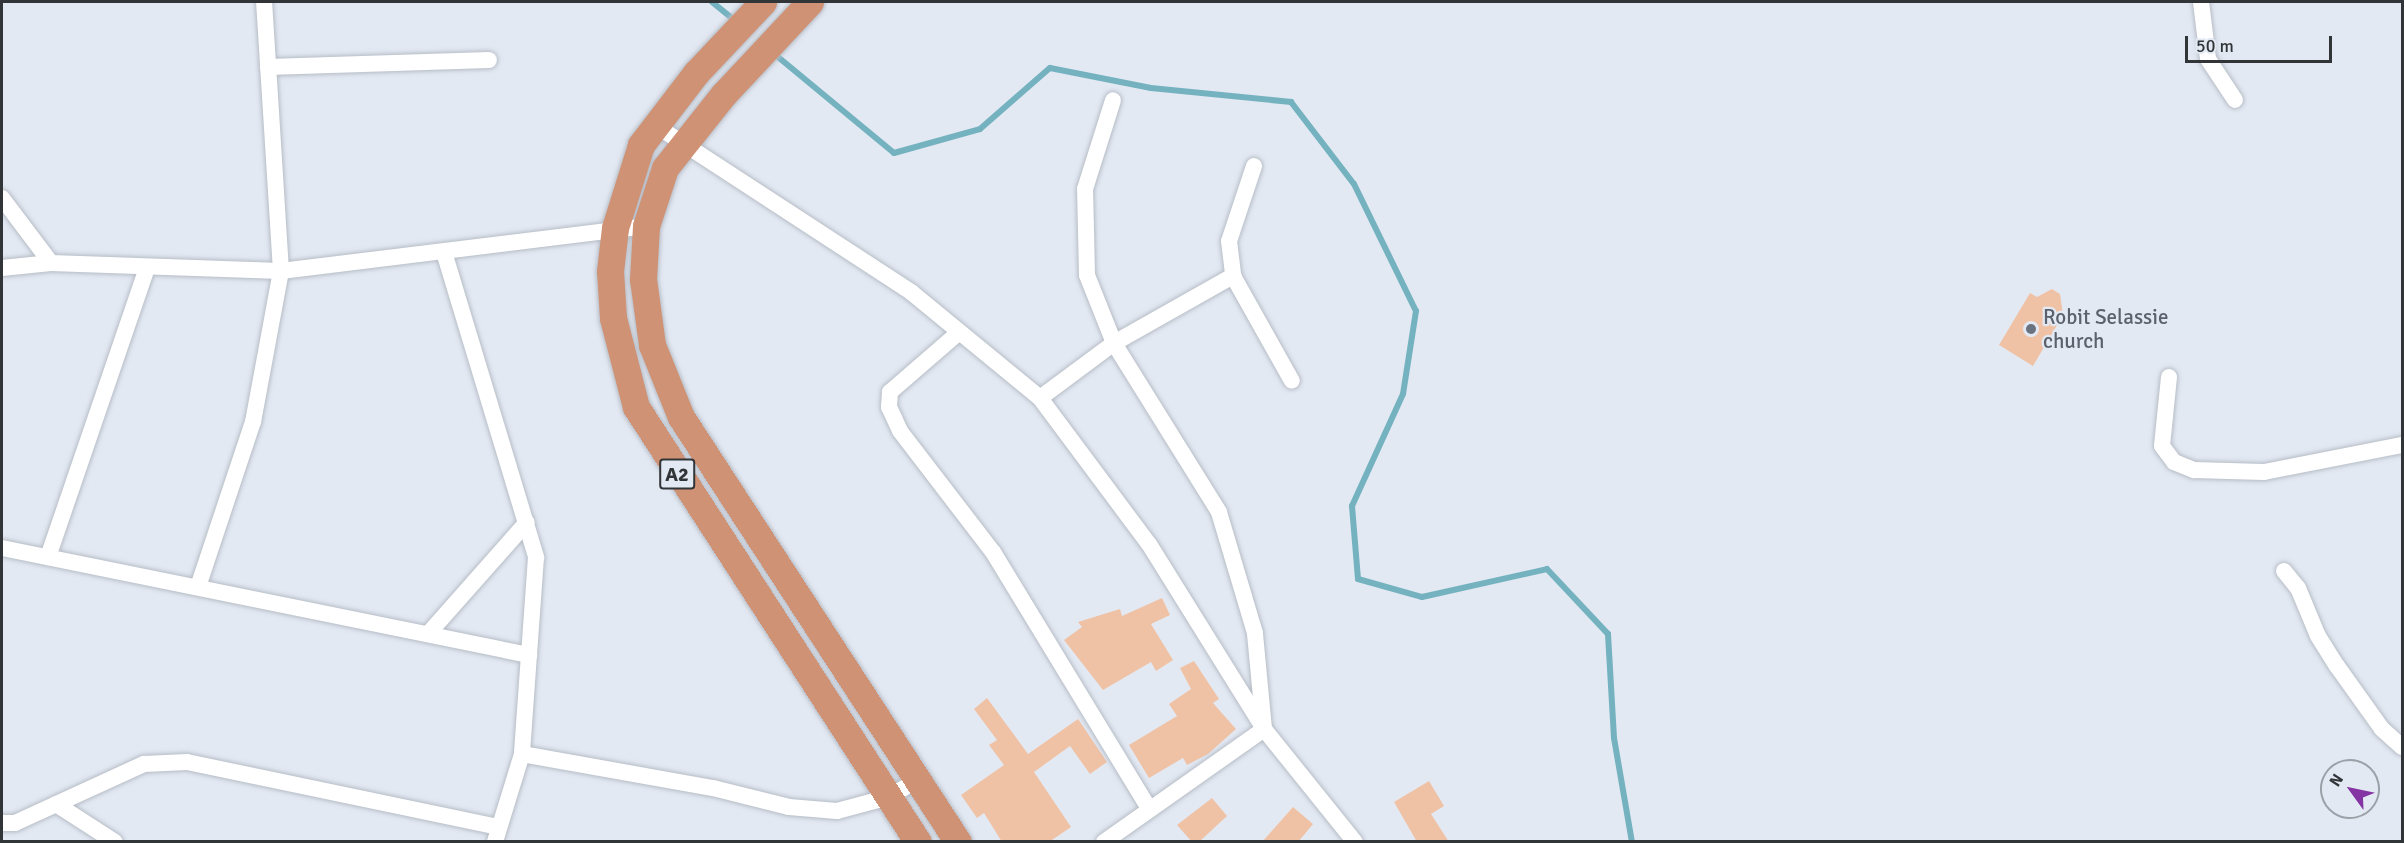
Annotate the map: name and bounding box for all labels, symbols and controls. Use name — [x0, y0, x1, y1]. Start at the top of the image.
scale bar — [2188, 24, 2335, 62]
text: 50 m — [2196, 35, 2234, 57]
place label: Robit Selassie church — [2043, 304, 2169, 354]
marker: Robit Selassie church — [2024, 322, 2038, 336]
road number: A2 — [659, 457, 695, 491]
north arrow — [2320, 759, 2380, 819]
text: N — [2325, 770, 2348, 790]

